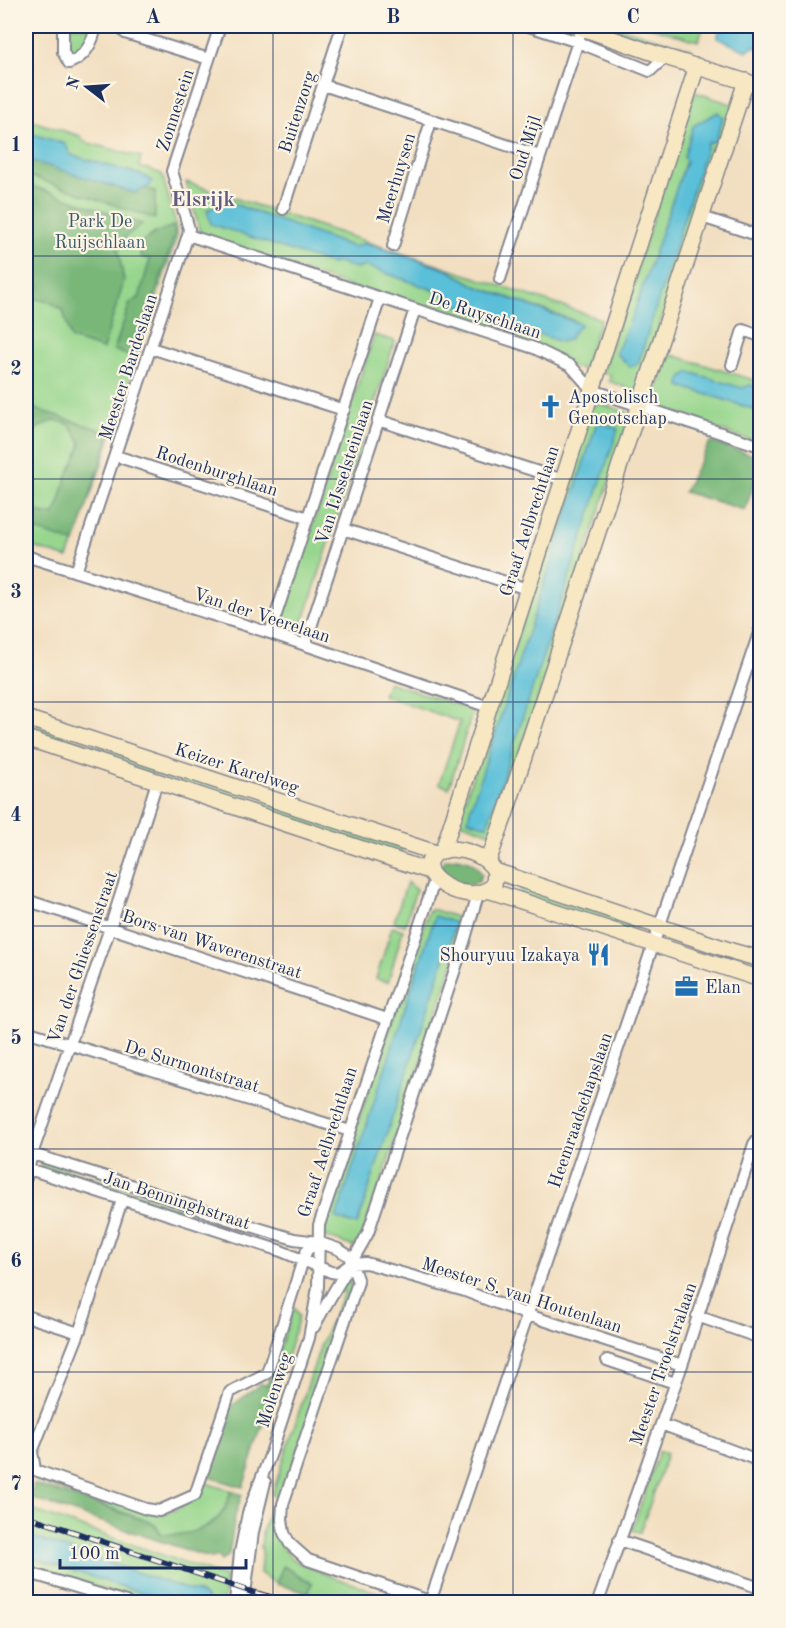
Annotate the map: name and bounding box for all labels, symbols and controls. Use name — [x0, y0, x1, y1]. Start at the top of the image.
text: A — [145, 8, 161, 28]
text: B — [386, 8, 400, 28]
text: C — [626, 8, 640, 28]
north arrow — [57, 57, 117, 117]
street label: Zonnestein — [154, 67, 198, 154]
street label: Buitenzorg — [276, 69, 320, 156]
text: N — [65, 74, 84, 91]
street label: Oud Mijl — [507, 113, 545, 183]
street label: Meerhuysen — [375, 131, 419, 226]
text: 1 — [10, 136, 22, 156]
district label: Elsrijk — [171, 190, 235, 211]
park label: Park De Ruijschlaan — [55, 213, 146, 252]
street label: De Ruyschlaan — [426, 289, 543, 343]
street label: Meester Bardeslaan — [97, 292, 161, 443]
text: 2 — [10, 360, 22, 380]
place label: Apostolisch Genootschap — [568, 389, 667, 428]
church icon: Apostolisch Genootschap — [537, 394, 563, 420]
street label: Van IJsselsteinlaan — [313, 397, 377, 547]
street label: Rodenburghlaan — [153, 444, 280, 500]
street label: Graaf Aelbrechtlaan — [497, 444, 563, 599]
text: 3 — [10, 583, 22, 603]
street label: Van der Veerelaan — [191, 585, 333, 647]
street label: Keizer Karelweg — [172, 740, 301, 798]
text: 4 — [10, 806, 22, 826]
street label: Van der Ghiessenstraat — [45, 869, 121, 1046]
street label: Bors van Waverenstraat — [119, 907, 304, 983]
restaurant icon: Shouryuu Izakaya — [585, 942, 611, 968]
place label: Shouryuu Izakaya — [440, 947, 580, 965]
office icon: Elan — [674, 974, 700, 1000]
place label: Elan — [705, 979, 741, 997]
text: 5 — [10, 1028, 22, 1049]
street label: Heemraadschapslaan — [546, 1030, 616, 1191]
street label: De Surmontstraat — [122, 1038, 261, 1096]
street label: Graaf Aelbrechtlaan — [295, 1065, 361, 1220]
street label: Jan Benninghstraat — [101, 1169, 252, 1233]
text: 6 — [10, 1252, 22, 1272]
street label: Meester S. van Houtenlaan — [419, 1255, 624, 1337]
street label: Meester Troelstralaan — [628, 1280, 700, 1448]
street label: Molenweg — [254, 1350, 296, 1430]
text: 7 — [10, 1475, 22, 1495]
scale bar — [60, 1532, 246, 1570]
text: 100 m — [69, 1545, 120, 1563]

